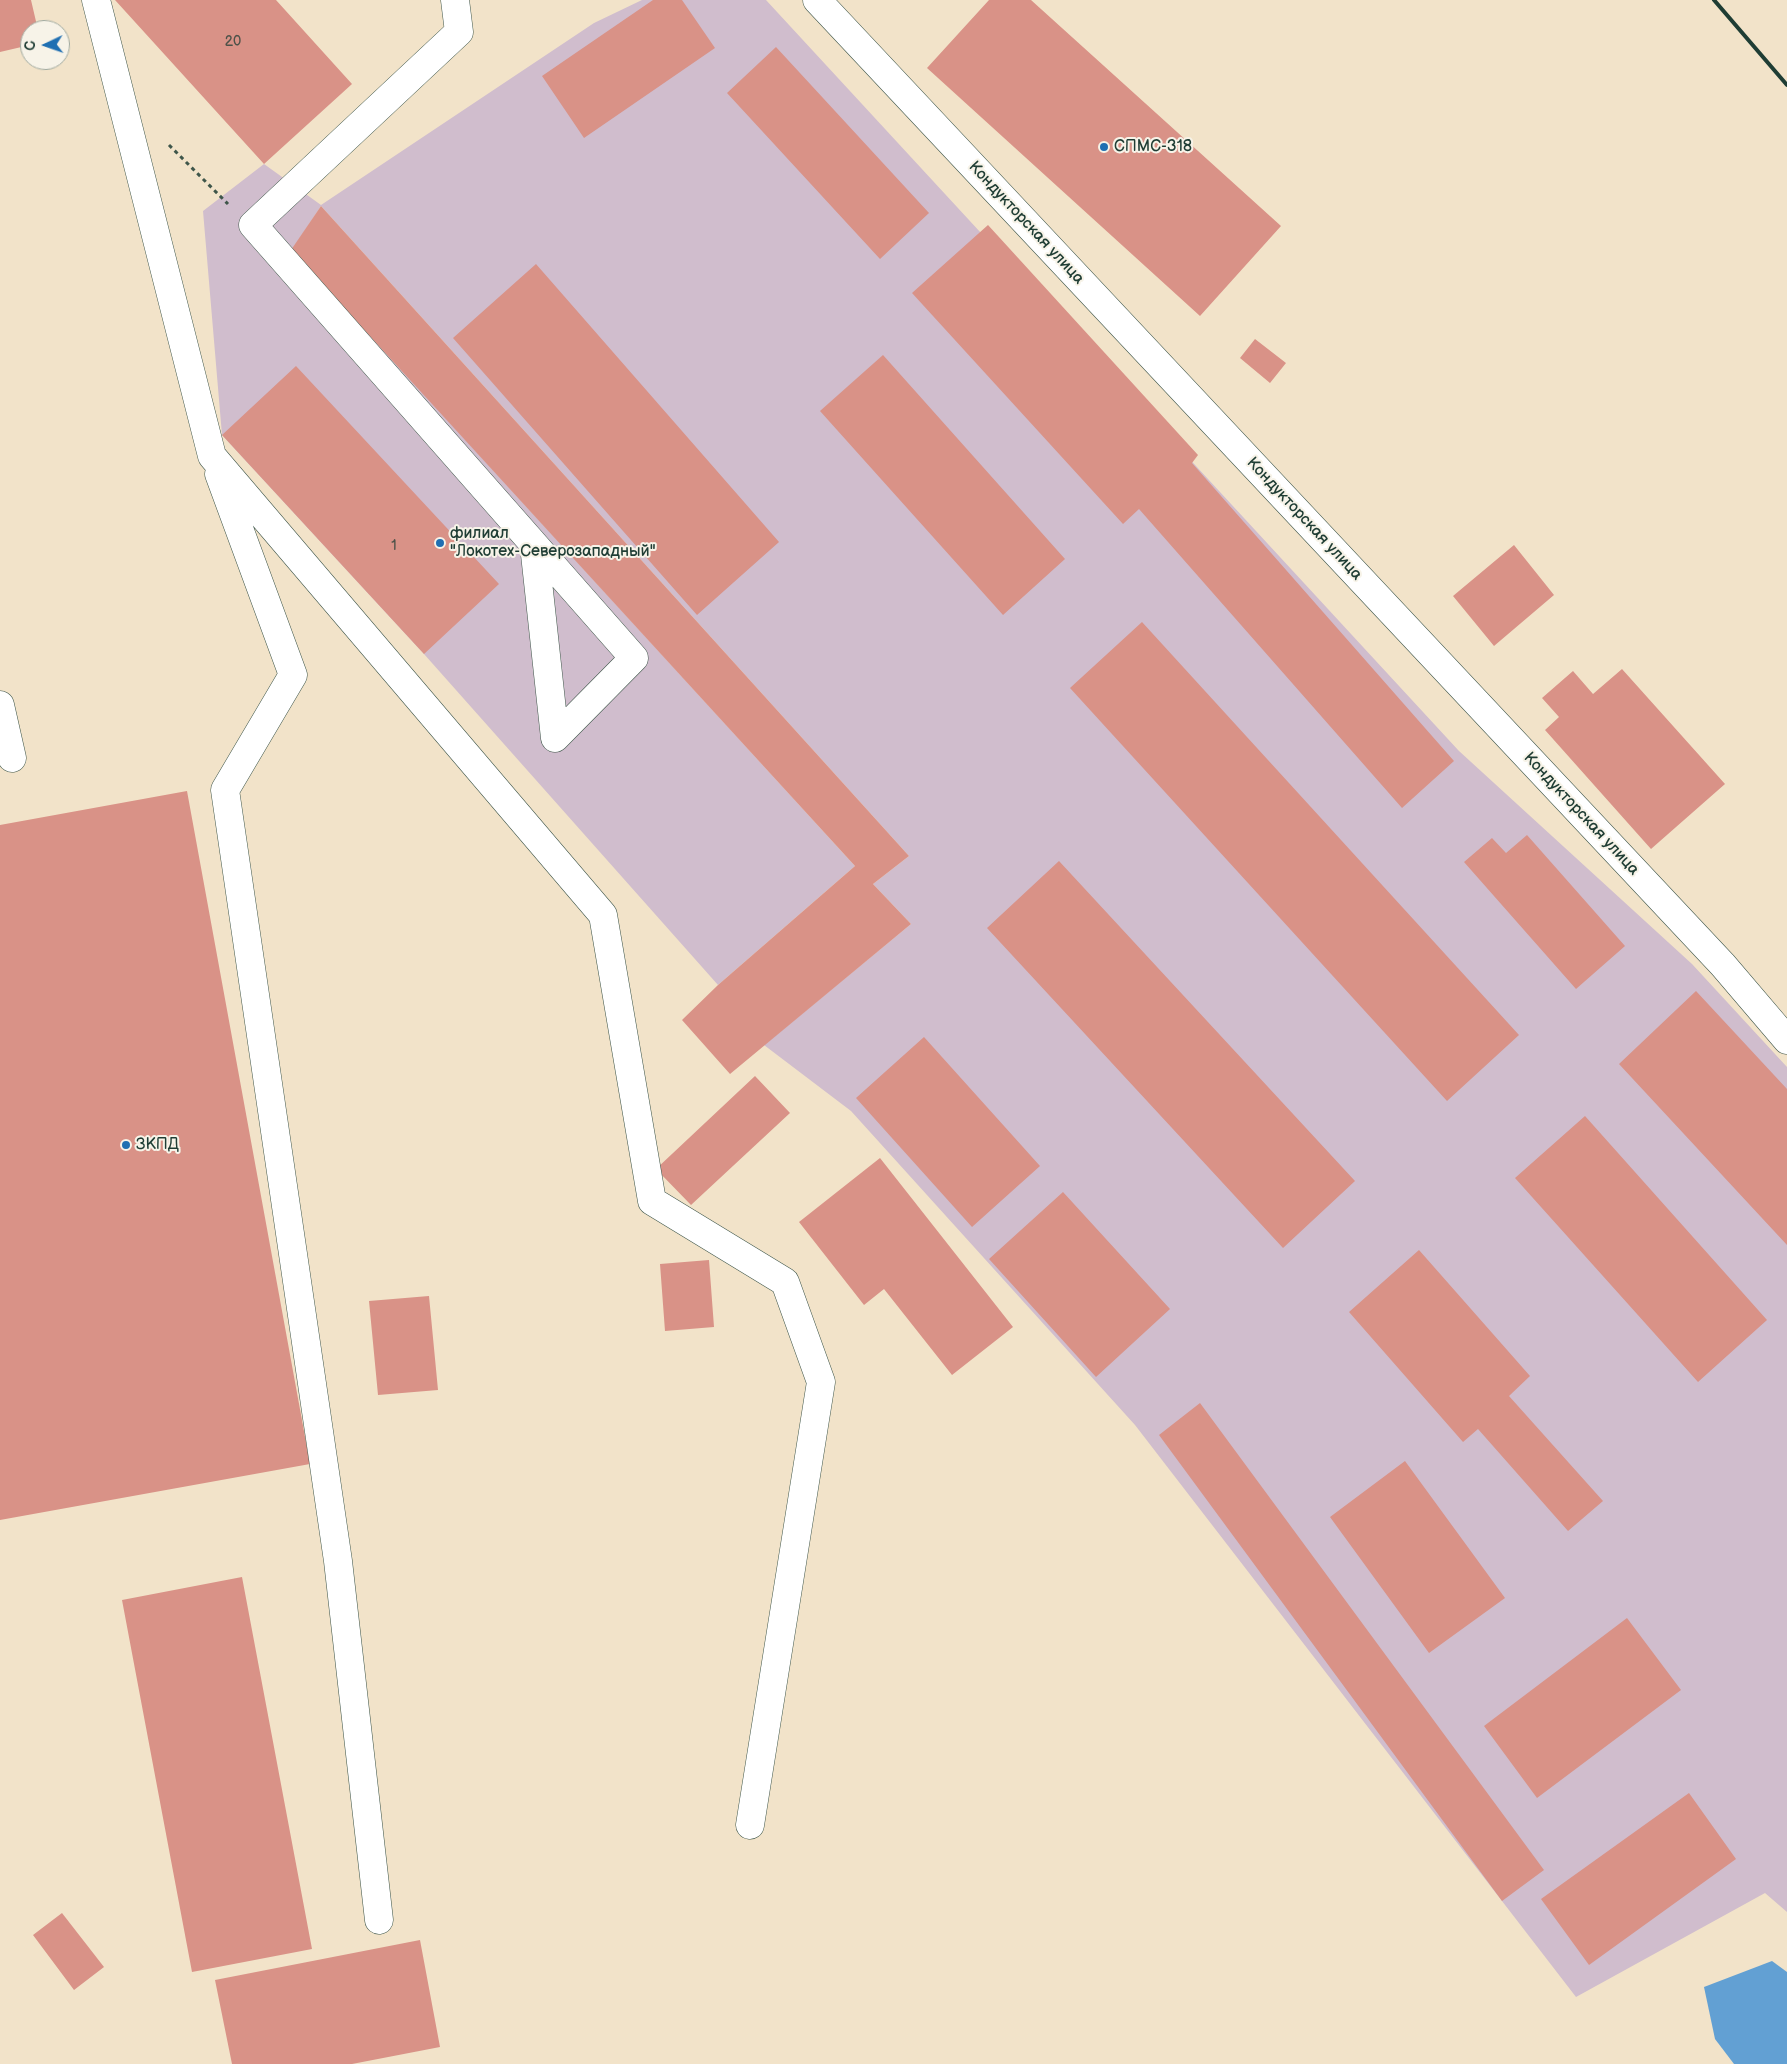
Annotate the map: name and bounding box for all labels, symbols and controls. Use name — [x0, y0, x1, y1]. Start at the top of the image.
north arrow — [20, 20, 70, 70]
house number: 20 — [225, 34, 241, 50]
text: С — [22, 40, 39, 51]
place label: СПМС-318 — [1114, 137, 1192, 157]
marker: СПМС-318 — [1098, 141, 1110, 153]
street label: Кондукторская улица — [964, 158, 1088, 288]
street label: Кондукторская улица — [1242, 454, 1366, 584]
place label: филиал "Локотех-Северозападный" — [450, 524, 656, 562]
marker: филиал "Локотех-Северозападный" — [434, 537, 446, 549]
house number: 1 — [391, 538, 397, 554]
street label: Кондукторская улица — [1519, 749, 1643, 879]
place label: ЗКПД — [136, 1135, 179, 1155]
marker: ЗКПД — [120, 1139, 132, 1151]

